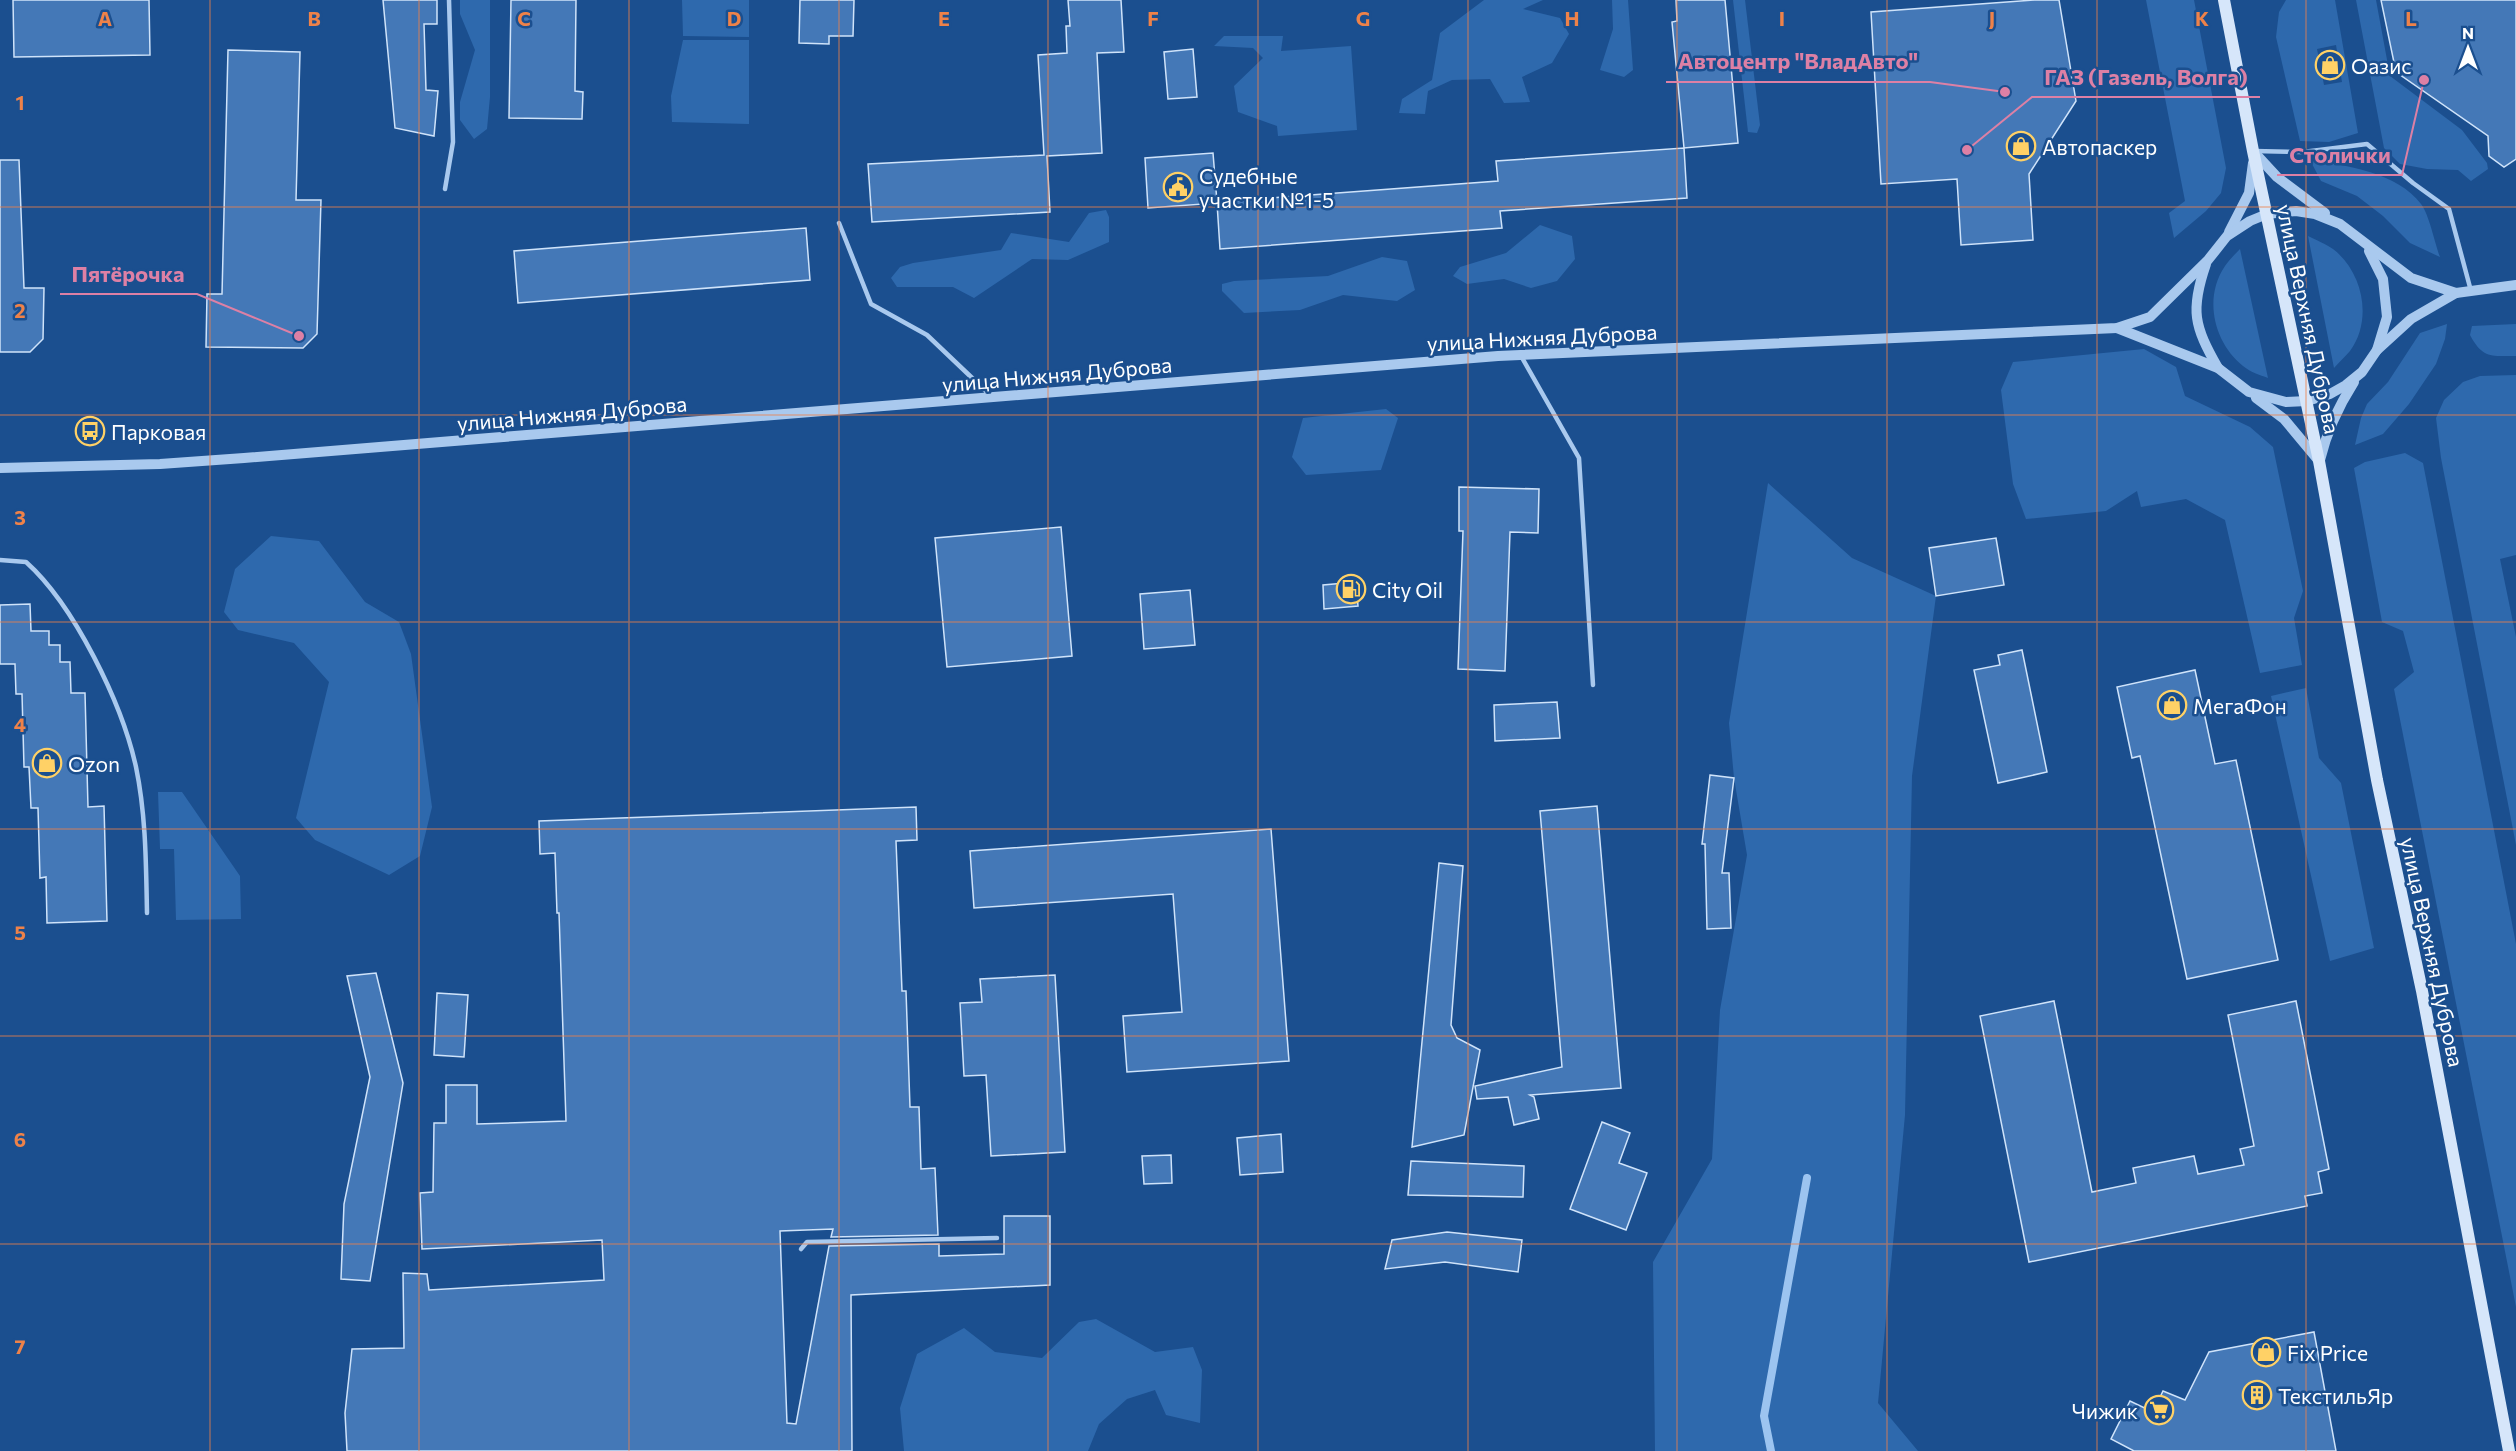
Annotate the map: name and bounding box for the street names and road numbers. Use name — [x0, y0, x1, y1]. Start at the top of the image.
street label: улица Верхняя Дуброва — [2272, 202, 2346, 436]
street label: улица Нижняя Дуброва — [1426, 318, 1658, 356]
street label: улица Нижняя Дуброва — [941, 351, 1173, 397]
street label: улица Нижняя Дуброва — [456, 390, 688, 436]
street label: улица Верхняя Дуброва — [2396, 835, 2470, 1069]

